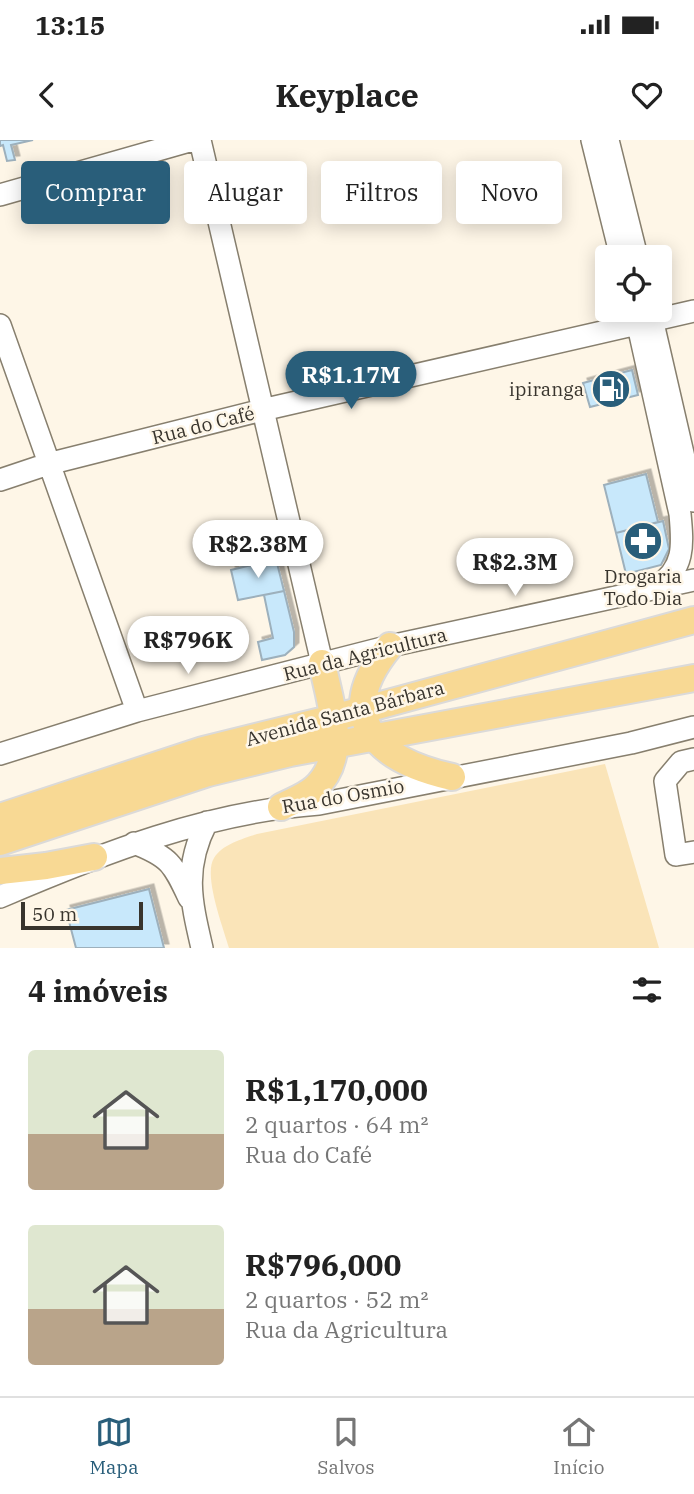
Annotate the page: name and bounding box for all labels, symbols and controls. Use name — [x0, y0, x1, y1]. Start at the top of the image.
text: 13:15 — [35, 8, 105, 42]
text: Keyplace — [275, 74, 419, 116]
icon: back — [28, 76, 66, 114]
icon: heart — [628, 76, 666, 114]
chip: Comprar — [21, 161, 170, 224]
chip: Alugar — [184, 161, 307, 224]
chip: Filtros — [321, 161, 442, 224]
chip: Novo — [456, 161, 562, 224]
map controls — [595, 245, 672, 322]
button: locate — [595, 245, 672, 322]
pin: R$1.17M — [286, 352, 416, 411]
text: R$1.17M — [301, 359, 401, 389]
fuel station icon: ipiranga — [590, 368, 632, 410]
place label: ipiranga — [509, 377, 584, 401]
street label: Rua do Café — [149, 401, 257, 449]
pin: R$2.38M — [193, 520, 323, 580]
pharmacy icon: Drogaria Todo Dia — [622, 520, 664, 562]
text: R$2.38M — [208, 528, 308, 558]
pin: R$2.3M — [458, 538, 572, 598]
text: R$2.3M — [472, 546, 558, 576]
place label: Drogaria Todo Dia — [604, 564, 682, 610]
pin: R$796K — [131, 616, 245, 676]
street label: Rua da Agricultura — [281, 622, 449, 686]
text: R$796K — [143, 624, 233, 654]
street label: Avenida Santa Bárbara — [243, 675, 447, 751]
street label: Rua do Osmio — [280, 773, 406, 819]
scale bar — [21, 899, 144, 931]
text: 50 m — [32, 902, 77, 926]
text: 4 imóveis — [28, 971, 168, 1010]
icon: filters — [628, 971, 666, 1009]
text: R$1,170,000 — [245, 1070, 428, 1109]
icon: home — [84, 1078, 168, 1162]
text: 2 quartos · 64 m² — [245, 1109, 428, 1139]
text: Rua do Café — [245, 1139, 372, 1169]
text: R$796,000 — [245, 1245, 401, 1284]
icon: home — [84, 1253, 168, 1337]
text: 2 quartos · 52 m² — [245, 1284, 428, 1314]
text: Rua da Agricultura — [245, 1314, 448, 1344]
tab: Mapa — [89, 1413, 139, 1479]
tab: Salvos — [317, 1413, 375, 1479]
tab: Início — [553, 1413, 605, 1479]

